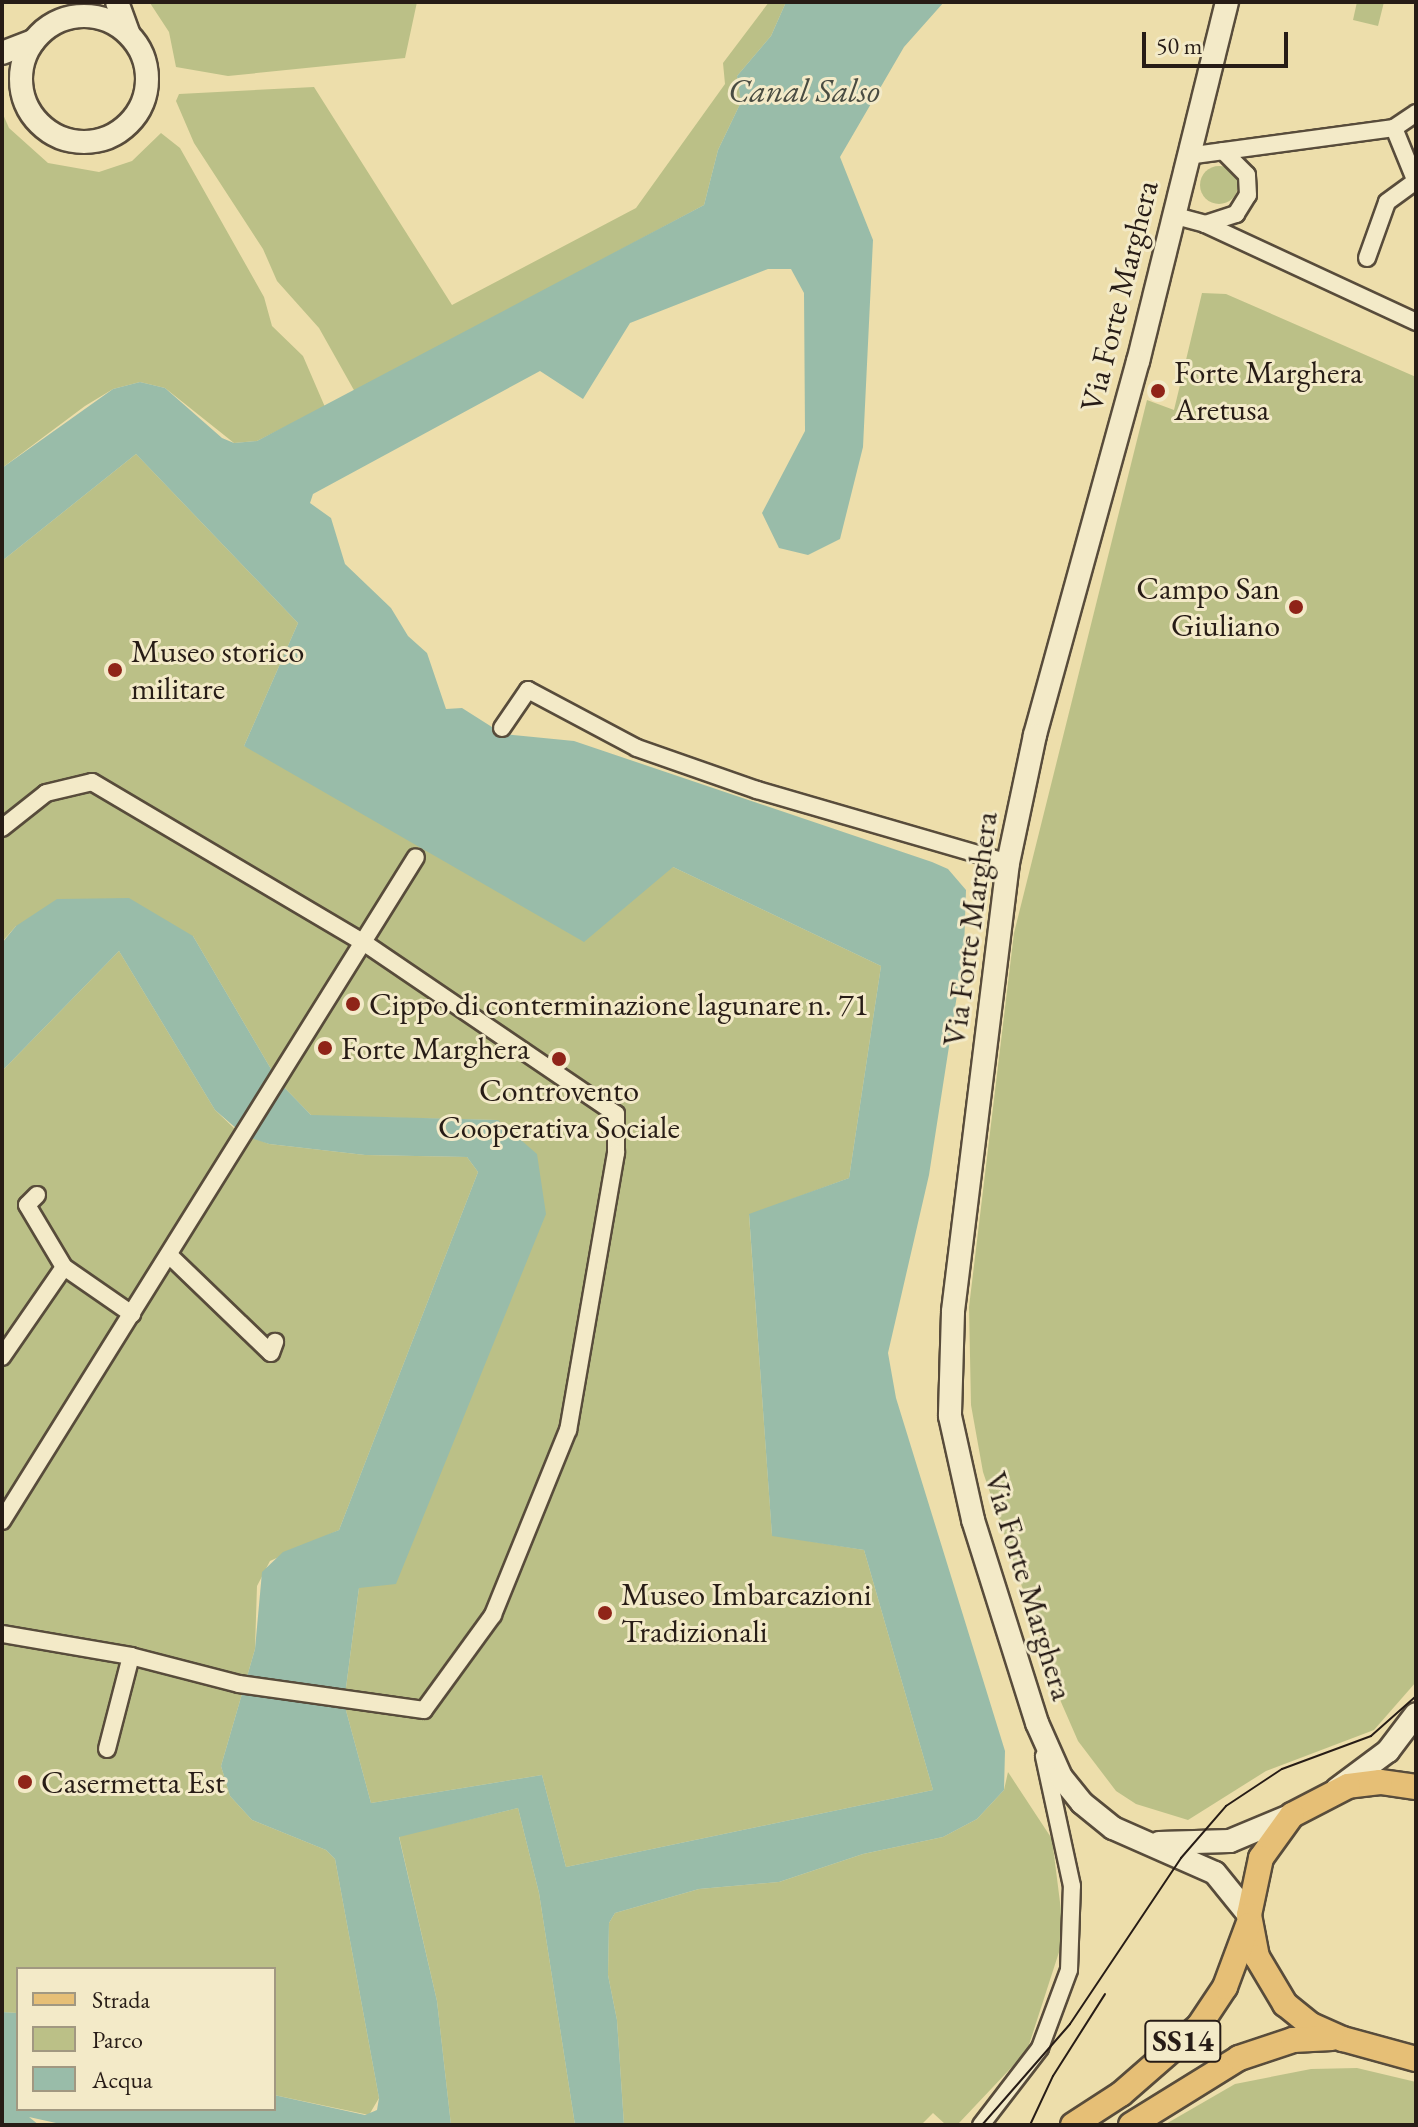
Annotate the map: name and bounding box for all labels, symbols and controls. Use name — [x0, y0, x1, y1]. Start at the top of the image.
scale bar — [1146, 16, 1292, 66]
text: 50 m — [1156, 30, 1203, 61]
water label: Canal Salso — [728, 71, 880, 111]
street label: Via Forte Marghera — [1072, 177, 1166, 415]
place label: Forte Marghera Aretusa — [1174, 354, 1363, 429]
marker: Forte Marghera Aretusa — [1149, 382, 1167, 400]
place label: Campo San Giuliano — [1136, 570, 1280, 645]
marker: Campo San Giuliano — [1287, 598, 1305, 616]
place label: Museo storico militare — [131, 633, 304, 708]
marker: Museo storico militare — [106, 661, 124, 679]
street label: Via Forte Marghera — [935, 809, 1005, 1049]
place label: Cippo di conterminazione lagunare n. 71 — [369, 985, 869, 1023]
marker: Cippo di conterminazione lagunare n. 71 — [344, 995, 362, 1013]
place label: Forte Marghera — [341, 1029, 530, 1067]
marker: Forte Marghera — [316, 1039, 334, 1057]
marker: Controvento Cooperativa Sociale — [550, 1050, 568, 1068]
place label: Controvento Cooperativa Sociale — [438, 1072, 680, 1147]
street label: Via Forte Marghera — [976, 1467, 1082, 1705]
place label: Museo Imbarcazioni Tradizionali — [621, 1576, 872, 1651]
marker: Museo Imbarcazioni Tradizionali — [596, 1604, 614, 1622]
place label: Casermetta Est — [41, 1763, 225, 1801]
marker: Casermetta Est — [16, 1773, 34, 1791]
legend — [16, 1967, 276, 2111]
text: Strada — [92, 1984, 150, 2015]
road number: SS14 — [1143, 2015, 1223, 2067]
text: Parco — [92, 2024, 143, 2055]
text: Acqua — [92, 2064, 153, 2095]

